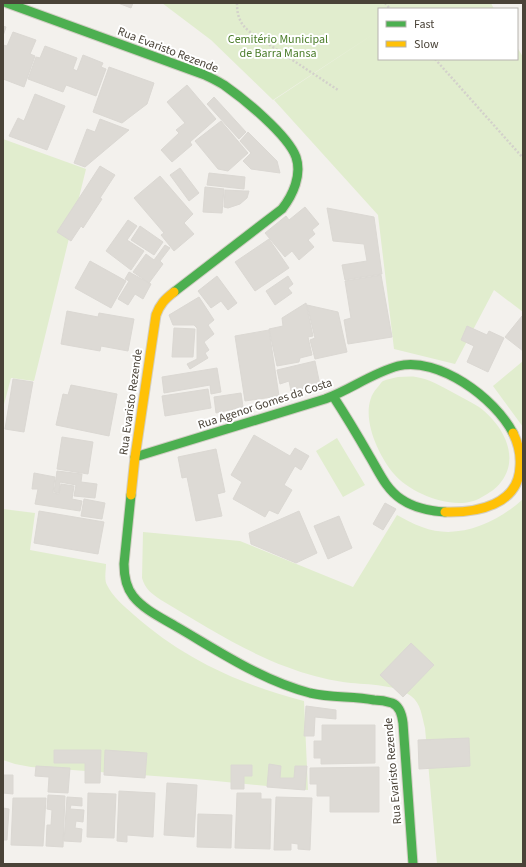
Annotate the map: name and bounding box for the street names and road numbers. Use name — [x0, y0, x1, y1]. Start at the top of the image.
street label: Rua Evaristo Rezende — [115, 23, 221, 77]
street label: Rua Evaristo Rezende — [115, 348, 147, 456]
street label: Rua Agenor Gomes da Costa — [196, 374, 334, 434]
street label: Rua Evaristo Rezende — [380, 717, 406, 825]

